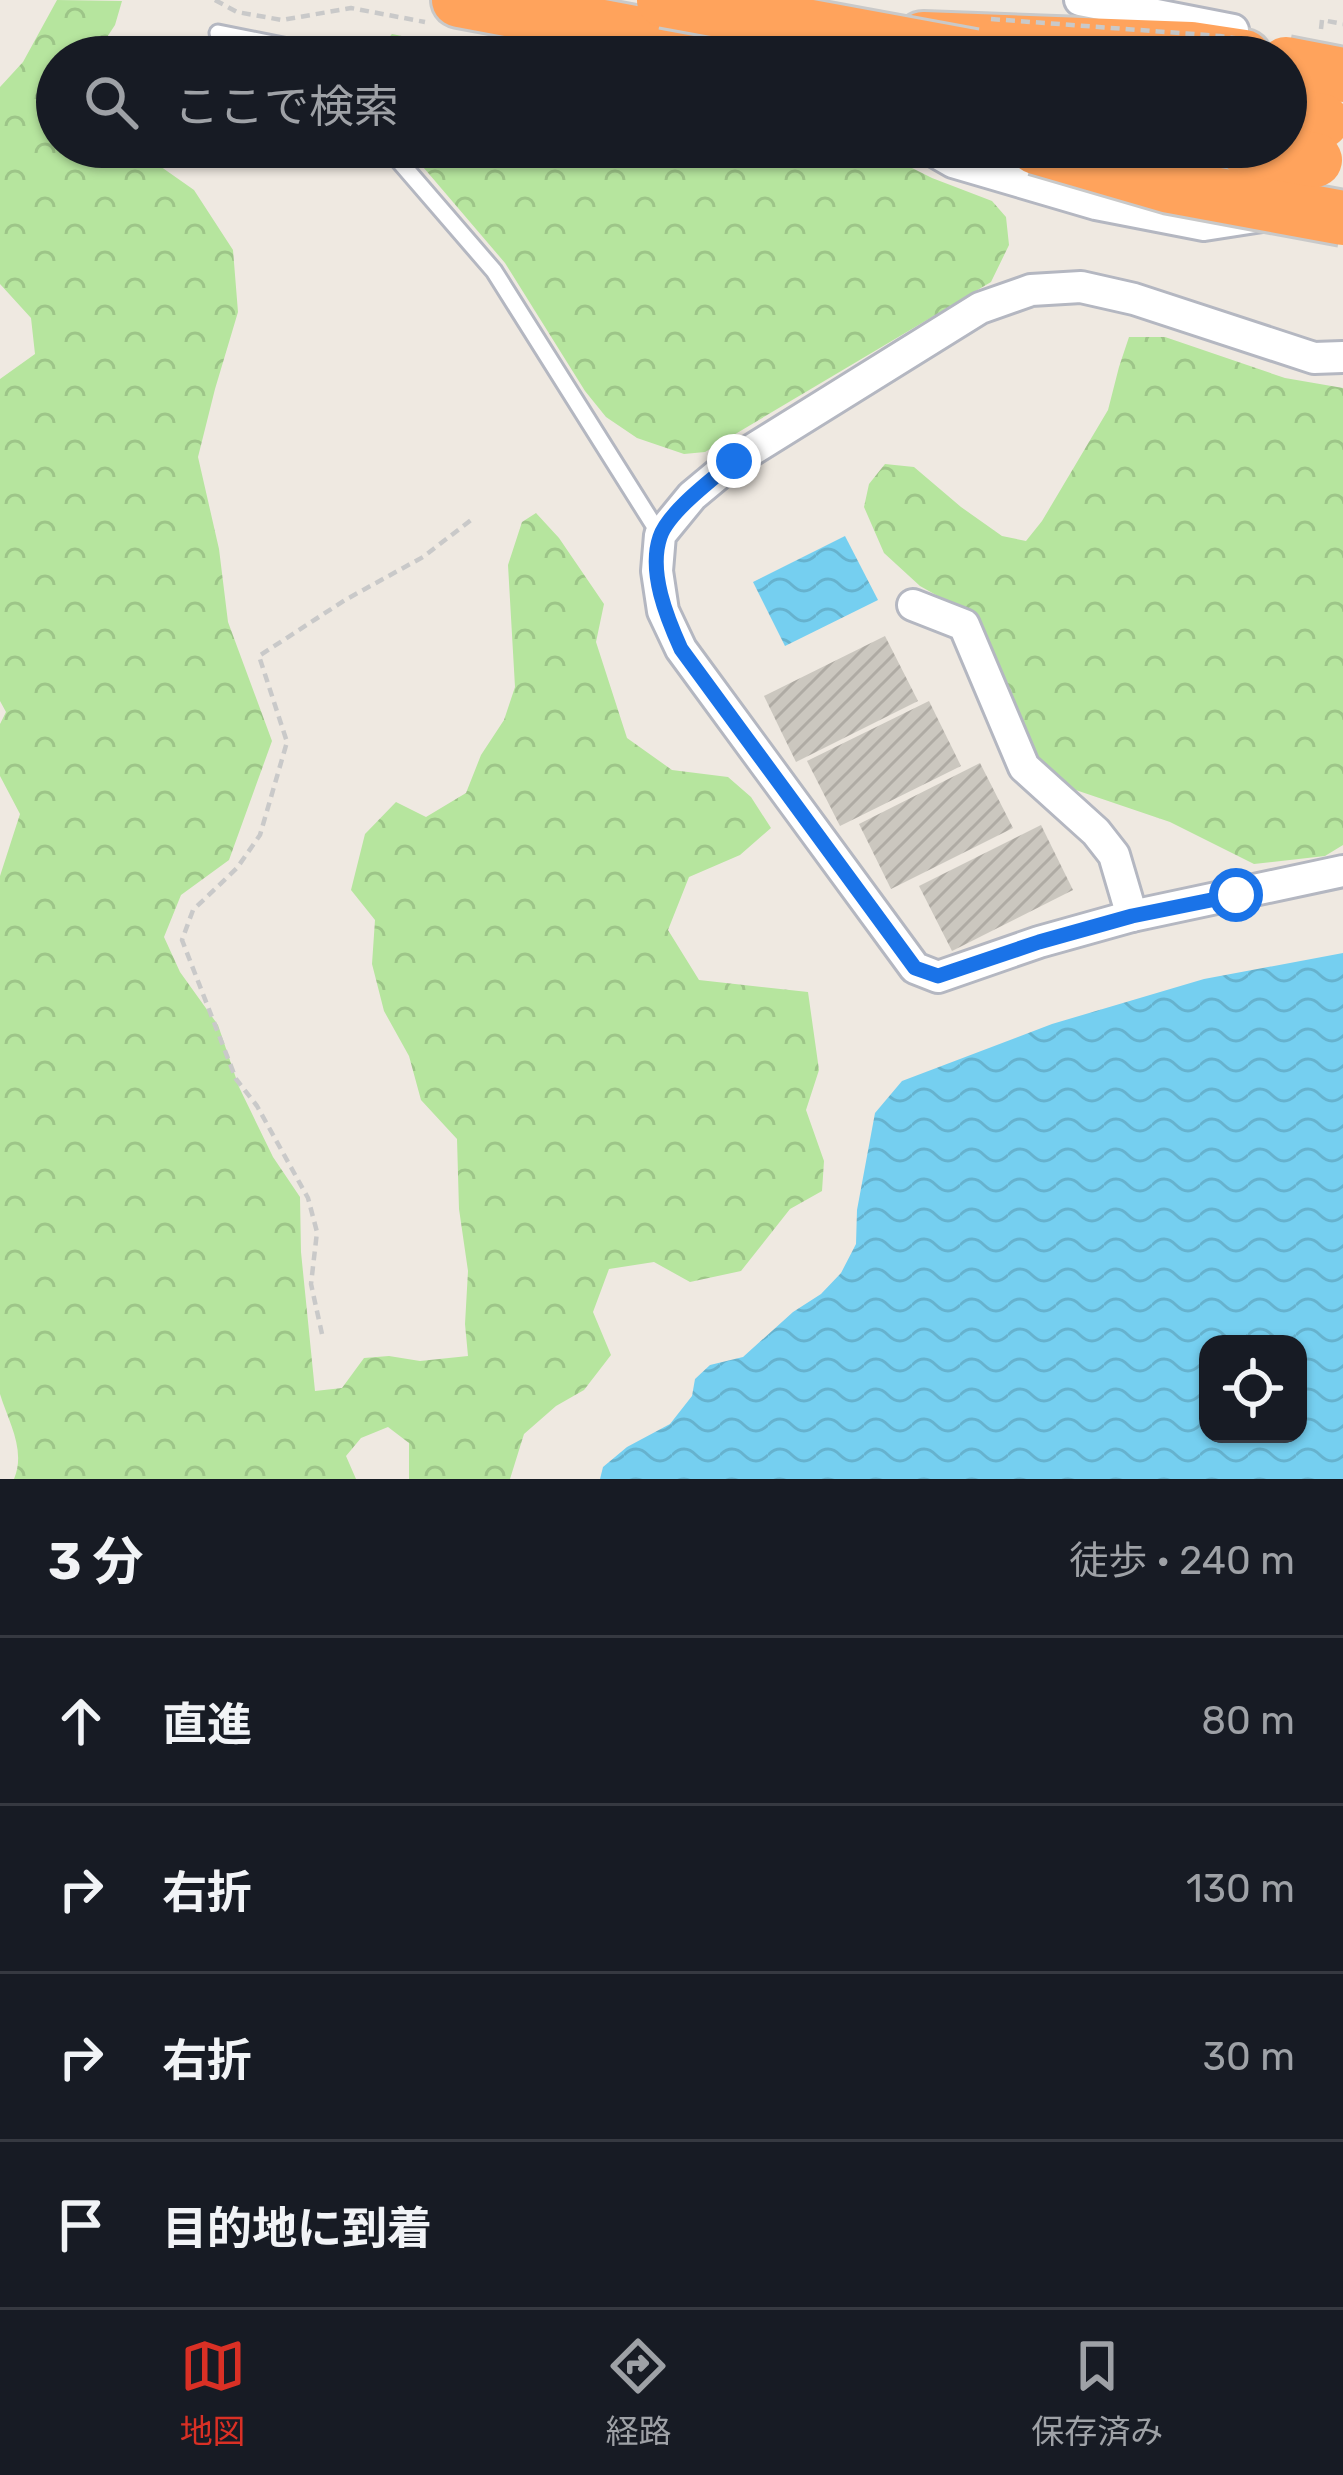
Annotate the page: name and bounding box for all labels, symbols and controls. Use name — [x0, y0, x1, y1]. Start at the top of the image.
search box — [36, 36, 1307, 168]
icon: search — [78, 69, 144, 135]
text: ここで検索 — [174, 80, 399, 133]
route end — [707, 434, 761, 488]
route start — [1209, 868, 1263, 922]
map controls — [1199, 1335, 1307, 1443]
button: locate — [1199, 1335, 1307, 1443]
text: 3 分 — [48, 1531, 143, 1592]
text: 徒歩 · 240 m — [1069, 1538, 1295, 1584]
icon: ahead — [48, 1688, 114, 1754]
text: 直進 — [162, 1698, 252, 1751]
text: 80 m — [1201, 1698, 1295, 1744]
icon: right — [48, 1856, 114, 1922]
text: 右折 — [162, 1866, 252, 1919]
text: 130 m — [1186, 1866, 1295, 1912]
icon: right — [48, 2024, 114, 2090]
text: 右折 — [162, 2034, 252, 2087]
text: 30 m — [1203, 2034, 1295, 2080]
icon: arrive — [48, 2192, 114, 2258]
text: 目的地に到着 — [162, 2202, 432, 2255]
tab: 地図 — [180, 2333, 246, 2453]
tab: 経路 — [605, 2333, 671, 2453]
tab: 保存済み — [1031, 2333, 1163, 2453]

